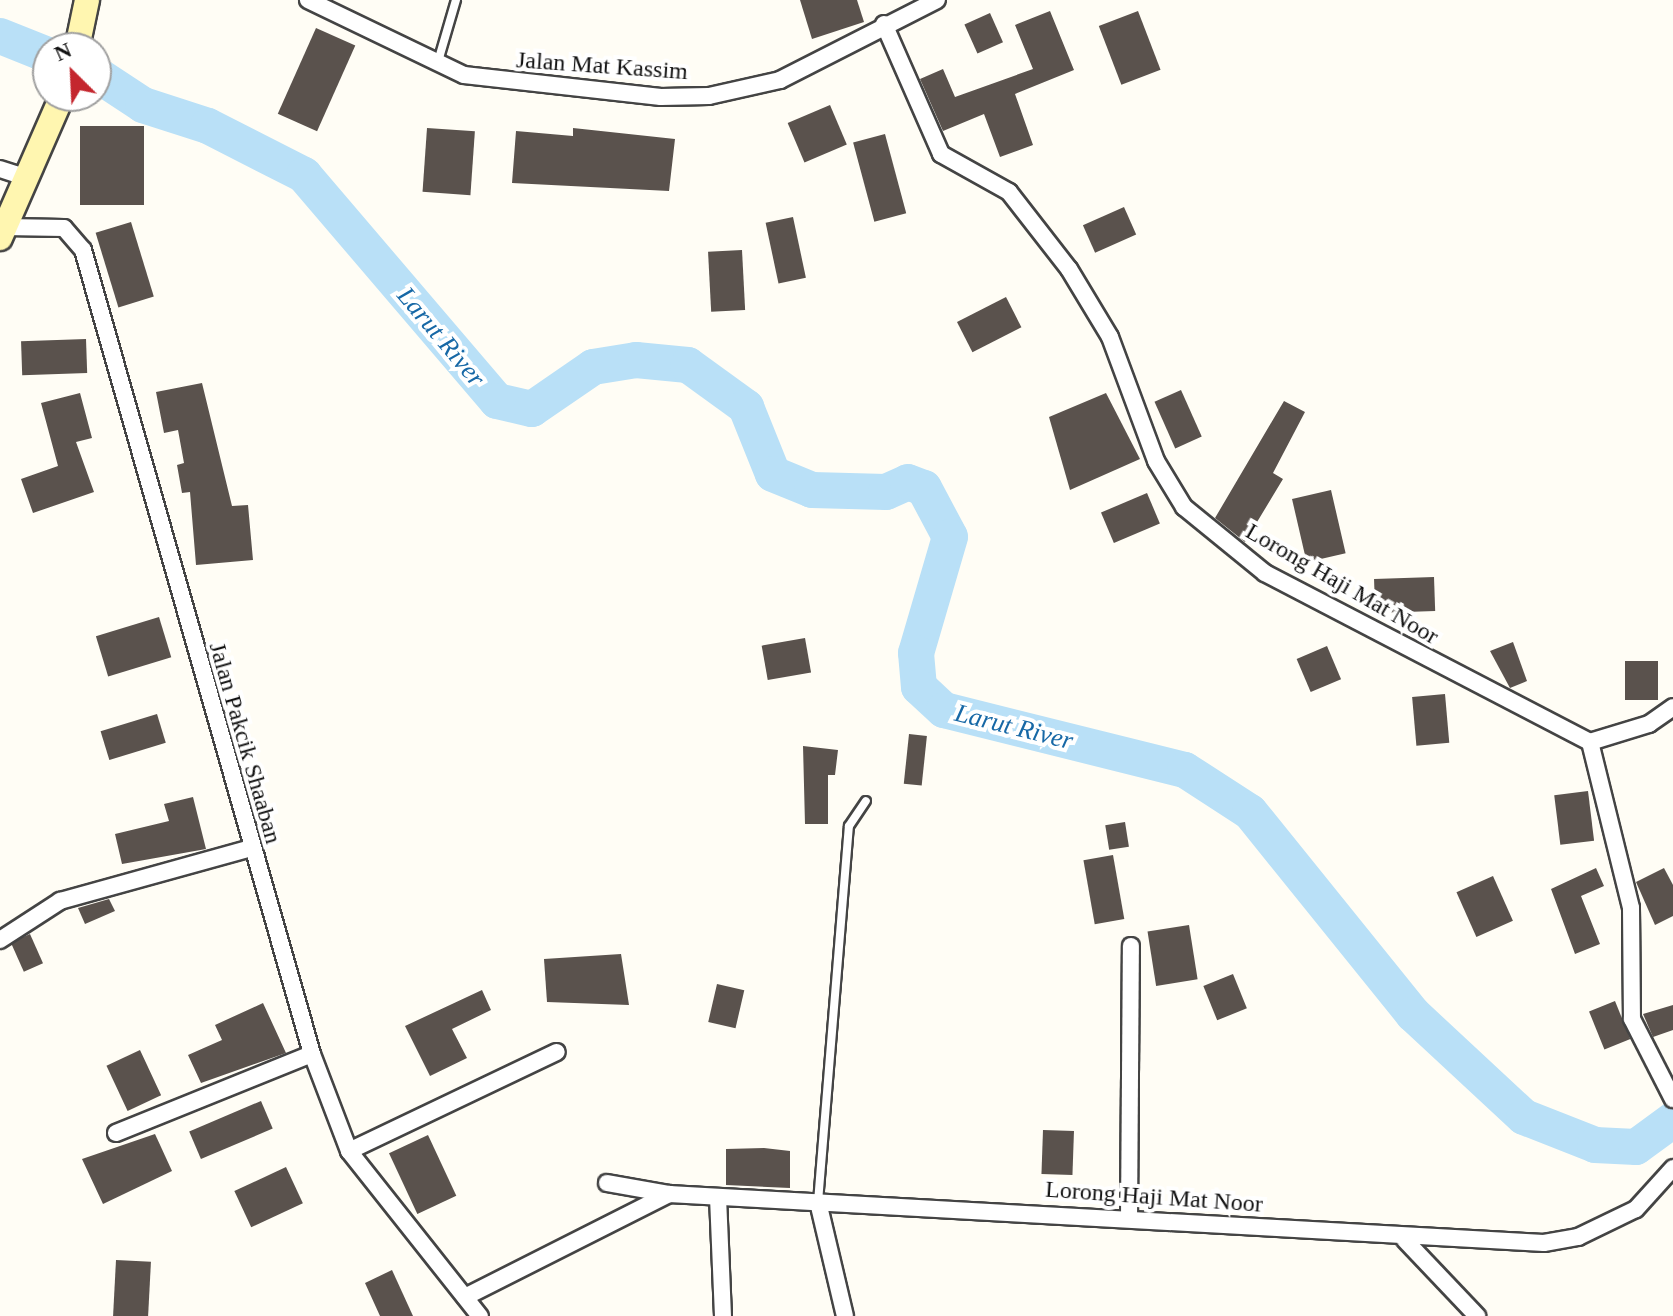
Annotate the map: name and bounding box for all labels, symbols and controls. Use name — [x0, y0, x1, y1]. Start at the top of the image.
north arrow — [32, 32, 112, 112]
text: N — [50, 37, 75, 66]
street label: Jalan Mat Kassim — [515, 46, 689, 86]
water label: Larut River — [390, 281, 492, 393]
street label: Lorong Haji Mat Noor — [1240, 517, 1444, 651]
street label: Jalan Pakcik Shaaban — [203, 639, 287, 847]
water label: Larut River — [952, 697, 1076, 757]
street label: Lorong Haji Mat Noor — [1044, 1175, 1264, 1219]

